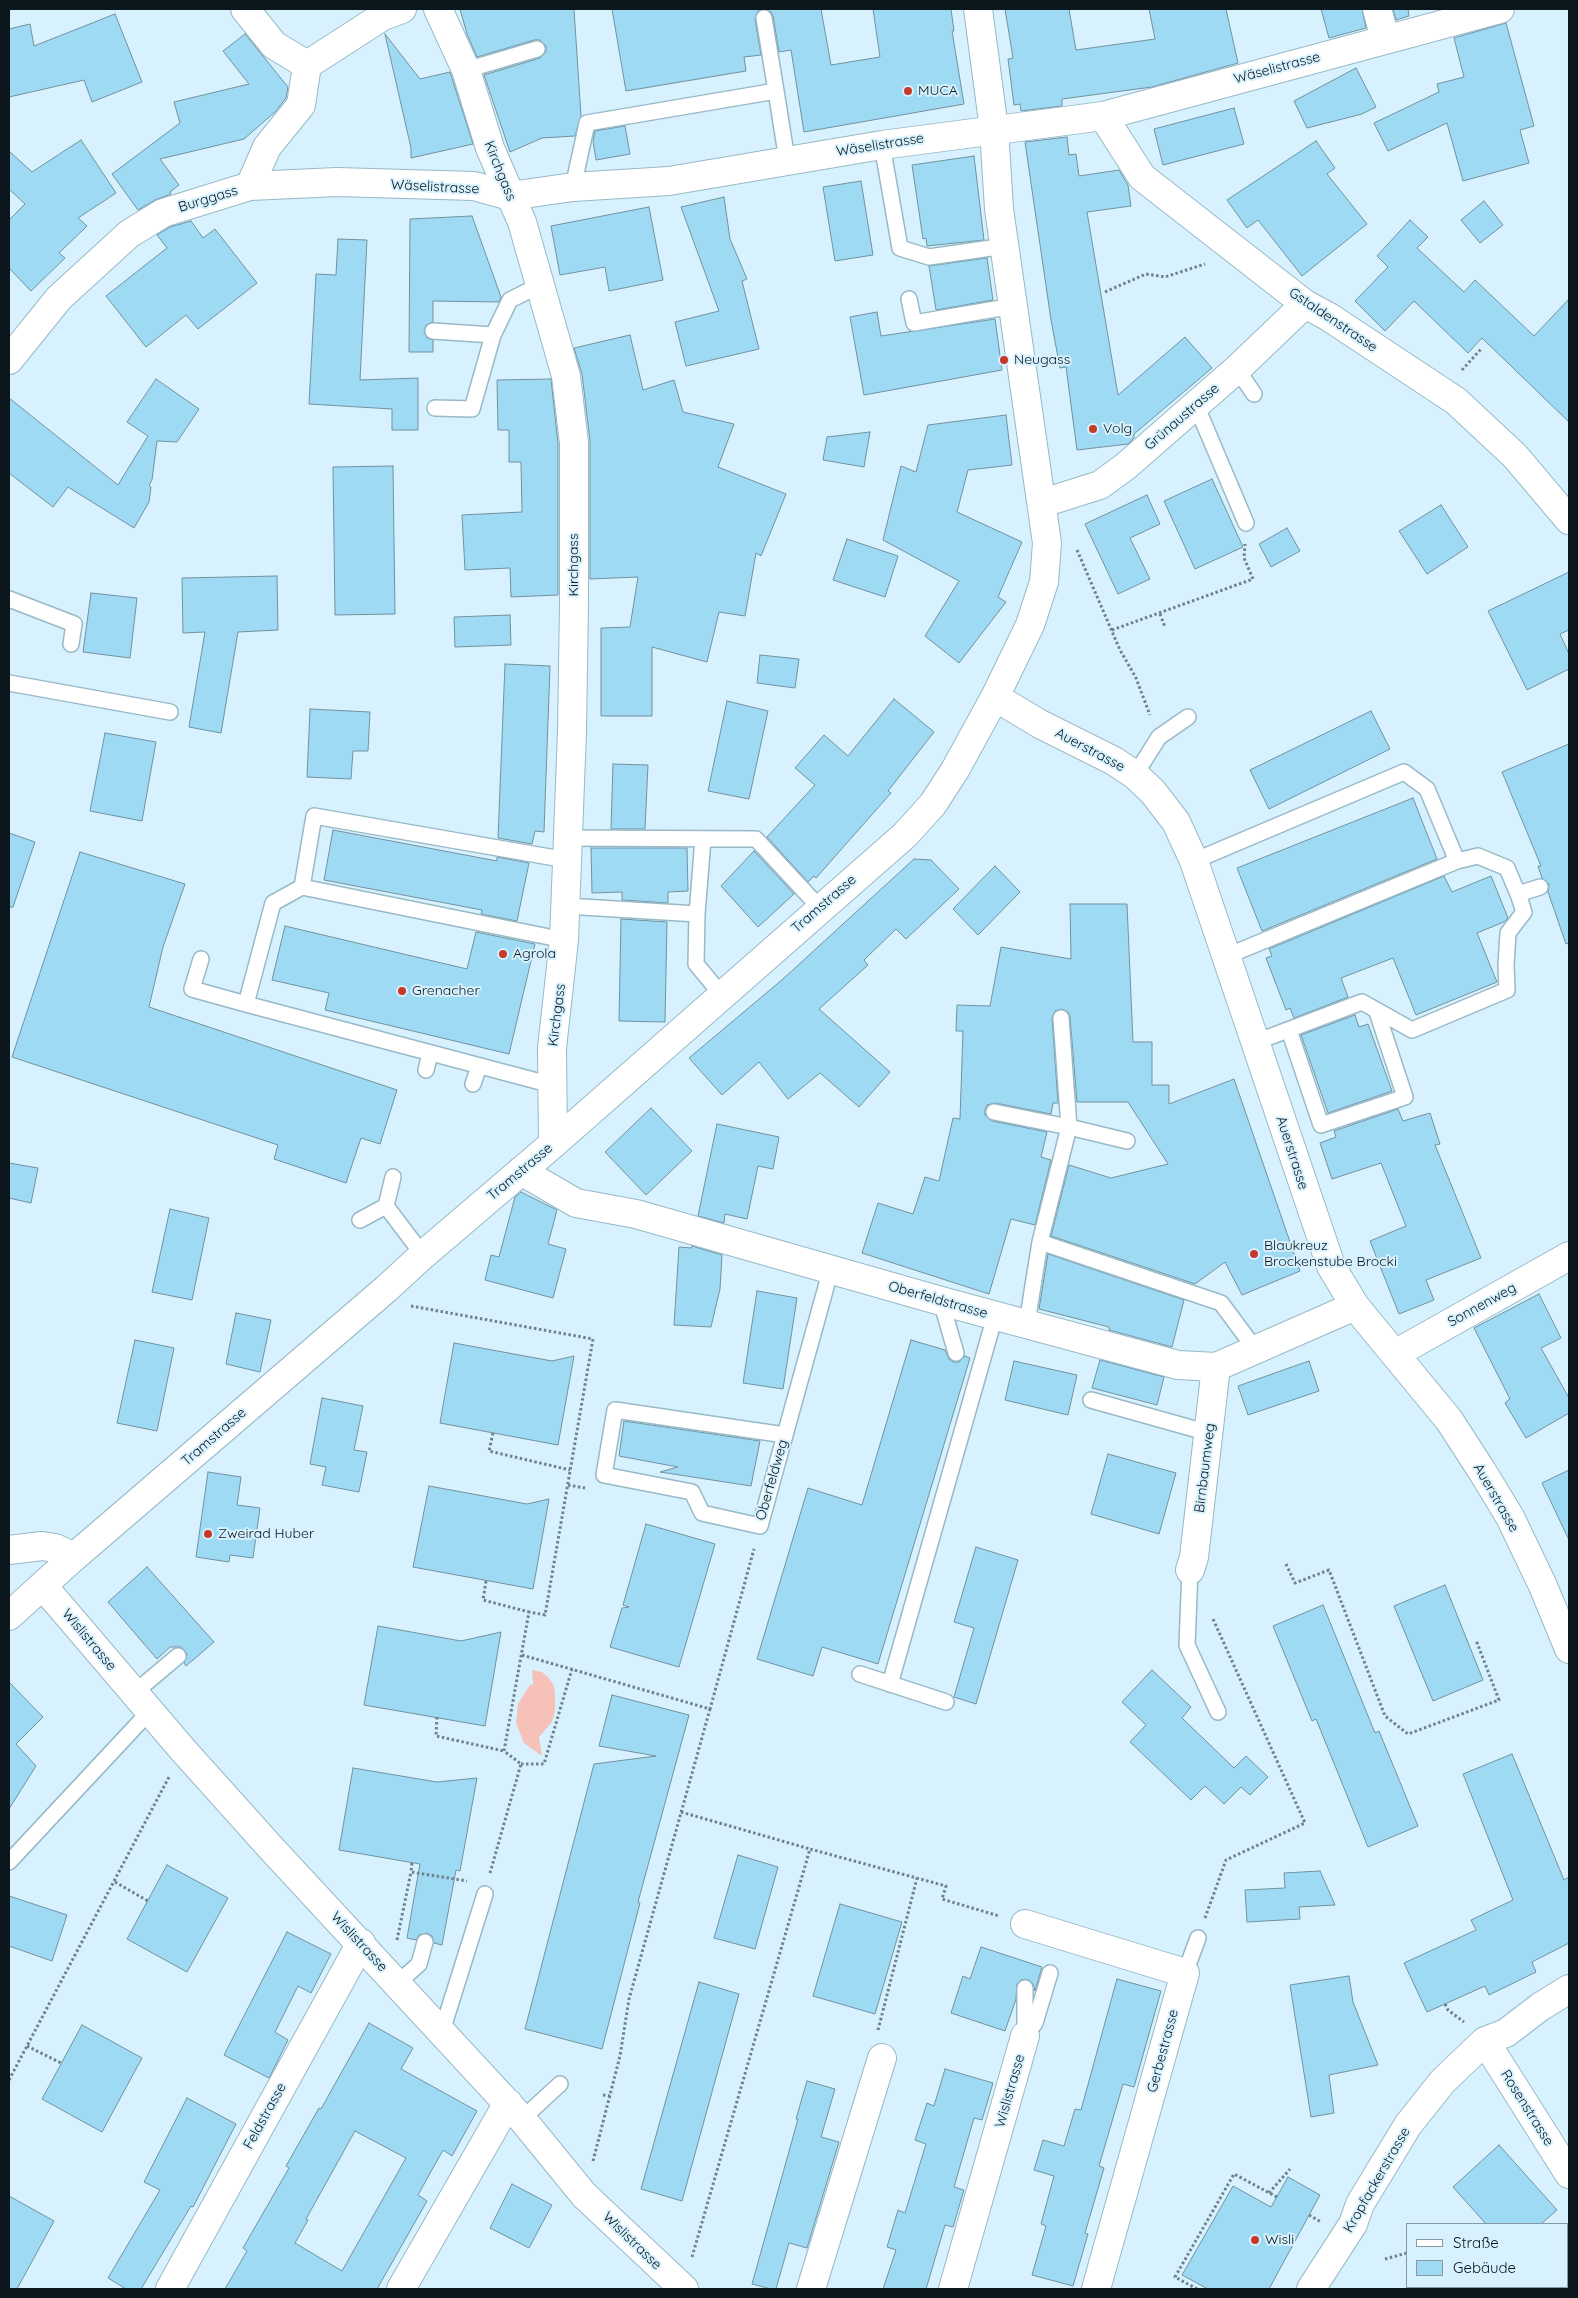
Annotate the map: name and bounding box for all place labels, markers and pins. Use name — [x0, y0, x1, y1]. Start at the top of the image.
place label: MUCA — [918, 83, 958, 99]
marker: MUCA — [902, 85, 914, 97]
place label: Neugass — [1014, 352, 1070, 368]
marker: Neugass — [998, 354, 1010, 366]
place label: Volg — [1103, 421, 1132, 437]
marker: Volg — [1087, 423, 1099, 435]
place label: Agrola — [513, 946, 556, 962]
marker: Agrola — [497, 948, 509, 960]
place label: Grenacher — [412, 983, 480, 999]
marker: Grenacher — [396, 985, 408, 997]
place label: Blaukreuz Brockenstube Brocki — [1264, 1238, 1397, 1270]
marker: Blaukreuz Brockenstube Brocki — [1248, 1248, 1260, 1260]
place label: Zweirad Huber — [218, 1526, 314, 1542]
marker: Zweirad Huber — [202, 1528, 214, 1540]
place label: Wisli — [1265, 2232, 1294, 2248]
marker: Wisli — [1249, 2234, 1261, 2246]

